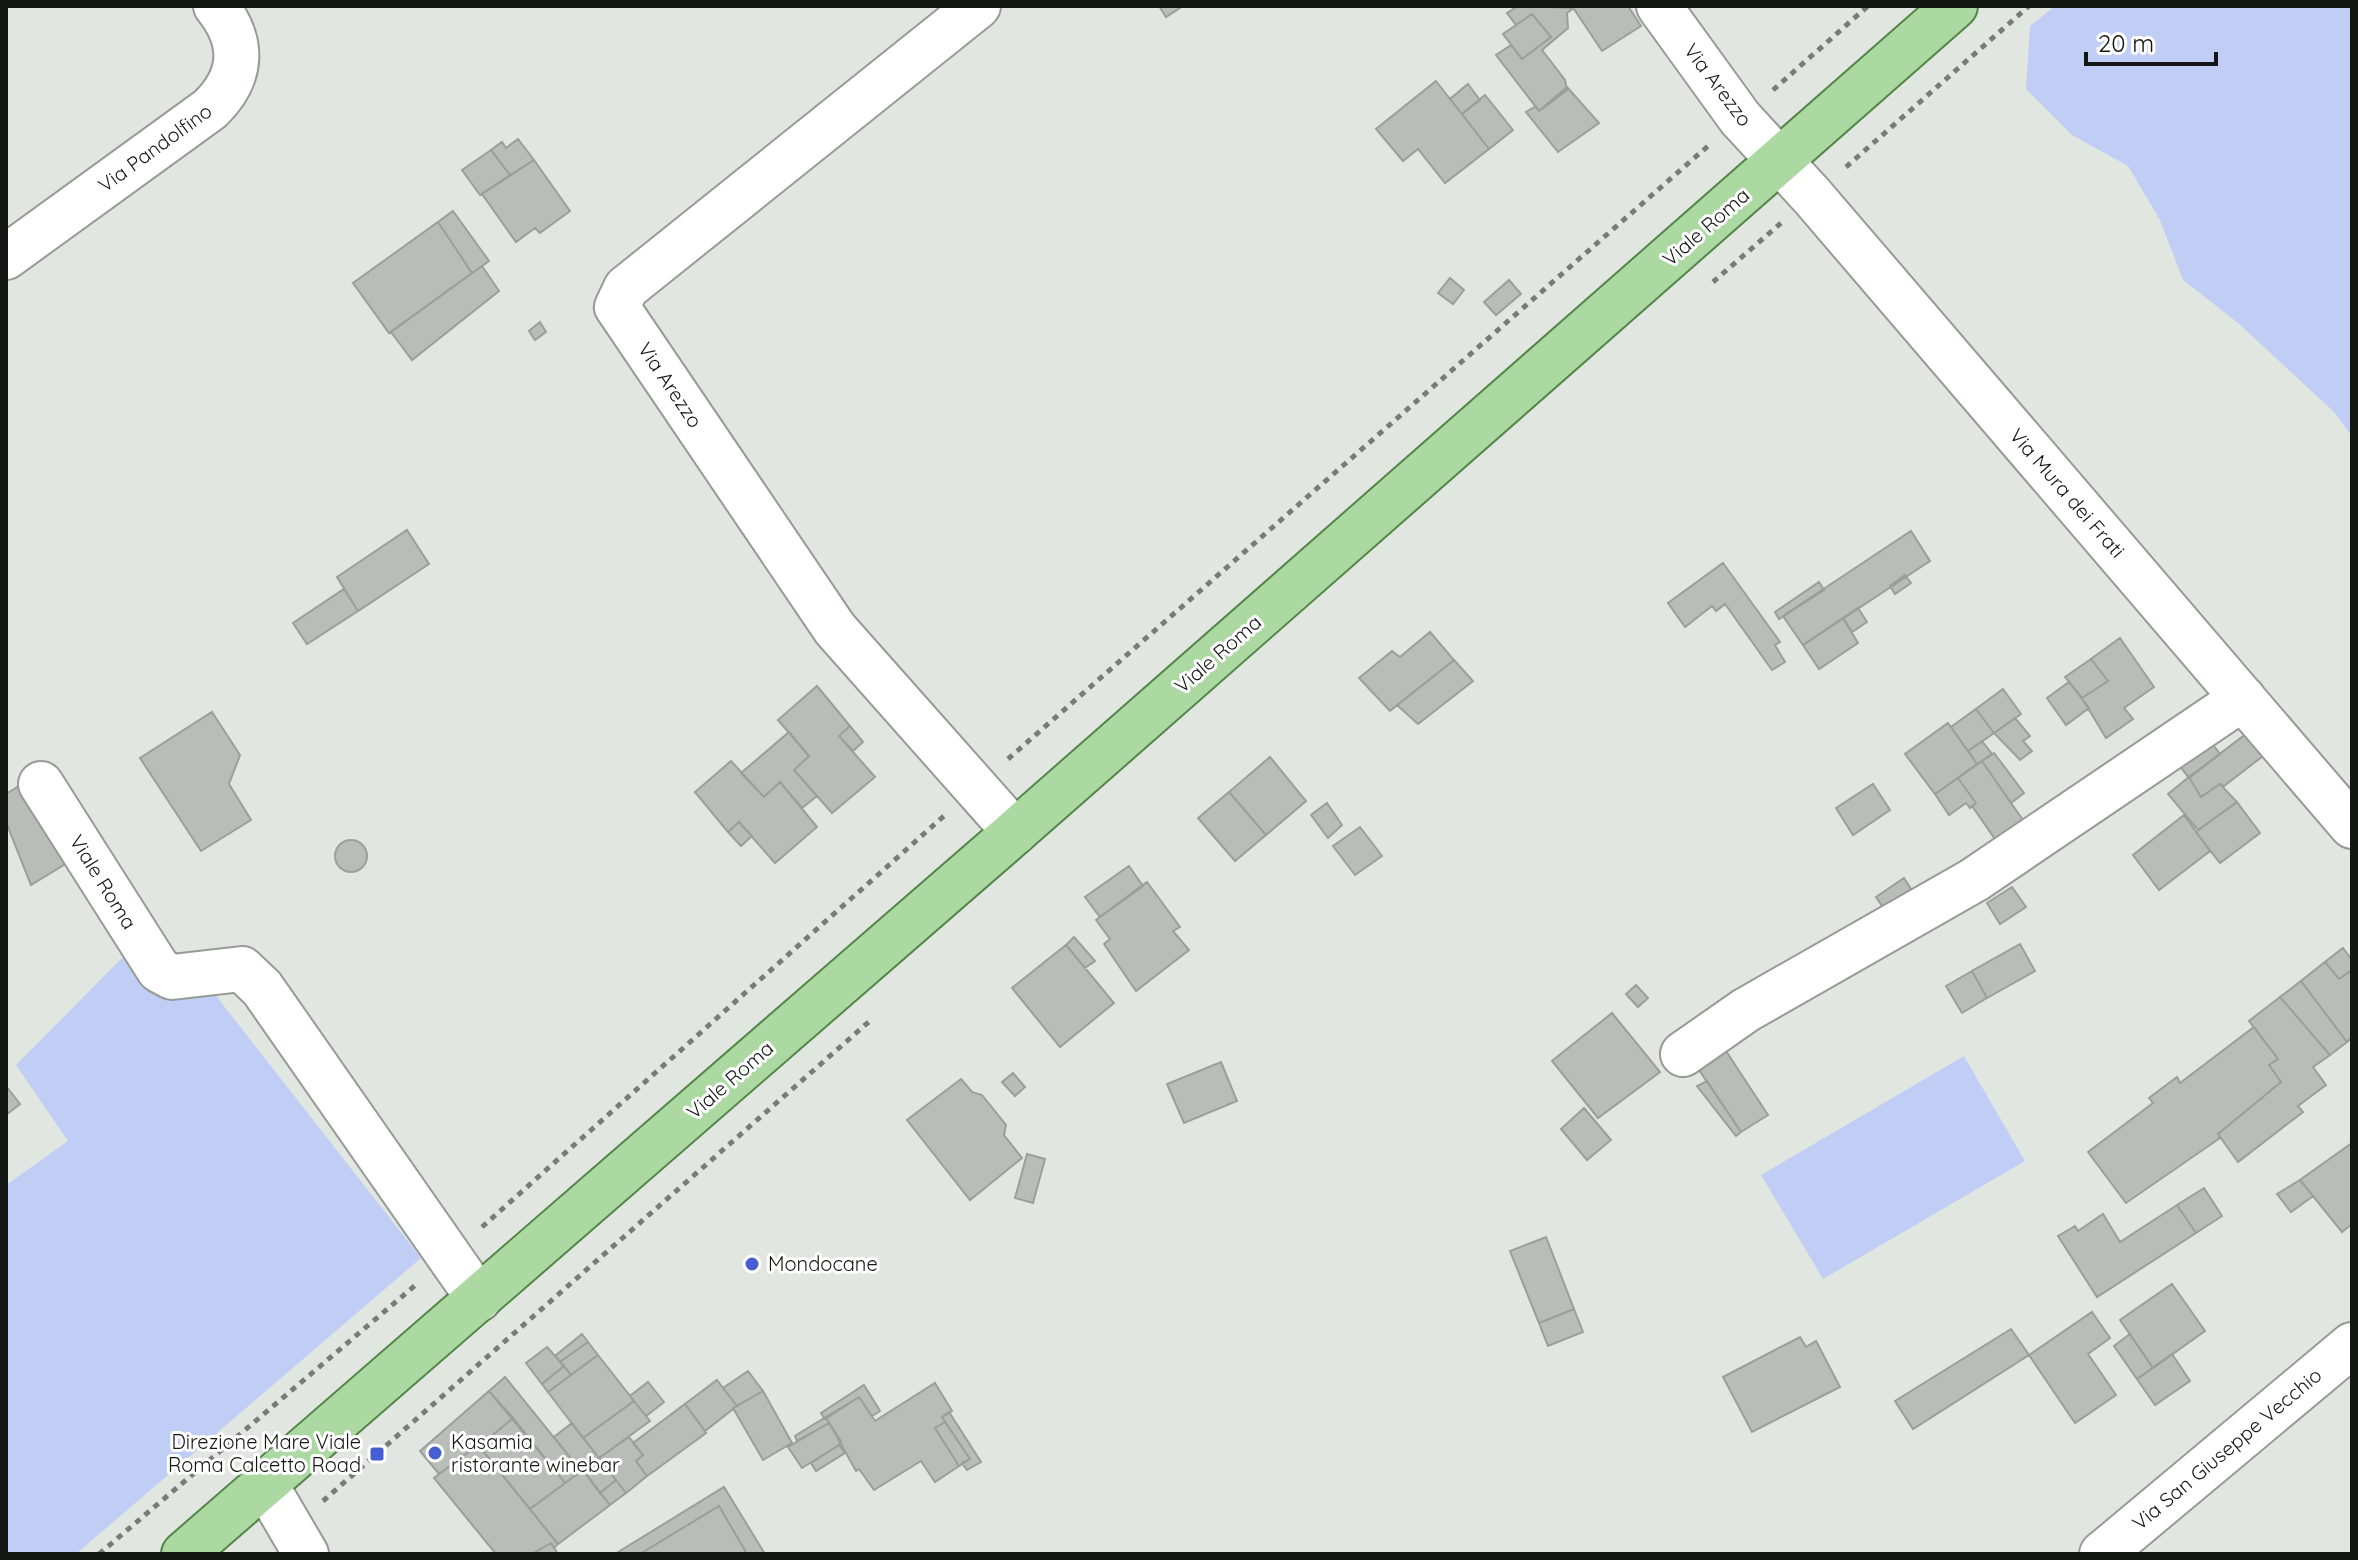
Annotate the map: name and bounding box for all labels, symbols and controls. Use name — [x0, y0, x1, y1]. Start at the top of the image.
scale bar — [2086, 16, 2216, 66]
text: 20 m — [2098, 28, 2154, 58]
street label: Via Arezzo — [1679, 38, 1758, 131]
street label: Via Pandolfino — [93, 98, 216, 197]
street label: Viale Roma — [1657, 182, 1754, 271]
street label: Via Arezzo — [633, 337, 708, 432]
street label: Via Mura dei Frati — [2004, 423, 2130, 562]
street label: Viale Roma — [1169, 609, 1266, 698]
street label: Viale Roma — [65, 830, 142, 934]
street label: Viale Roma — [681, 1035, 778, 1124]
place label: Mondocane — [768, 1251, 878, 1276]
marker: Mondocane — [743, 1255, 761, 1273]
street label: Via San Giuseppe Vecchio — [2127, 1362, 2326, 1535]
place label: Direzione Mare Viale Roma Calcetto Road — [168, 1429, 361, 1477]
place label: Kasamia ristorante winebar — [451, 1429, 620, 1477]
marker: Kasamia ristorante winebar — [426, 1444, 444, 1462]
marker: Direzione Mare Viale Roma Calcetto Road — [368, 1445, 386, 1463]

